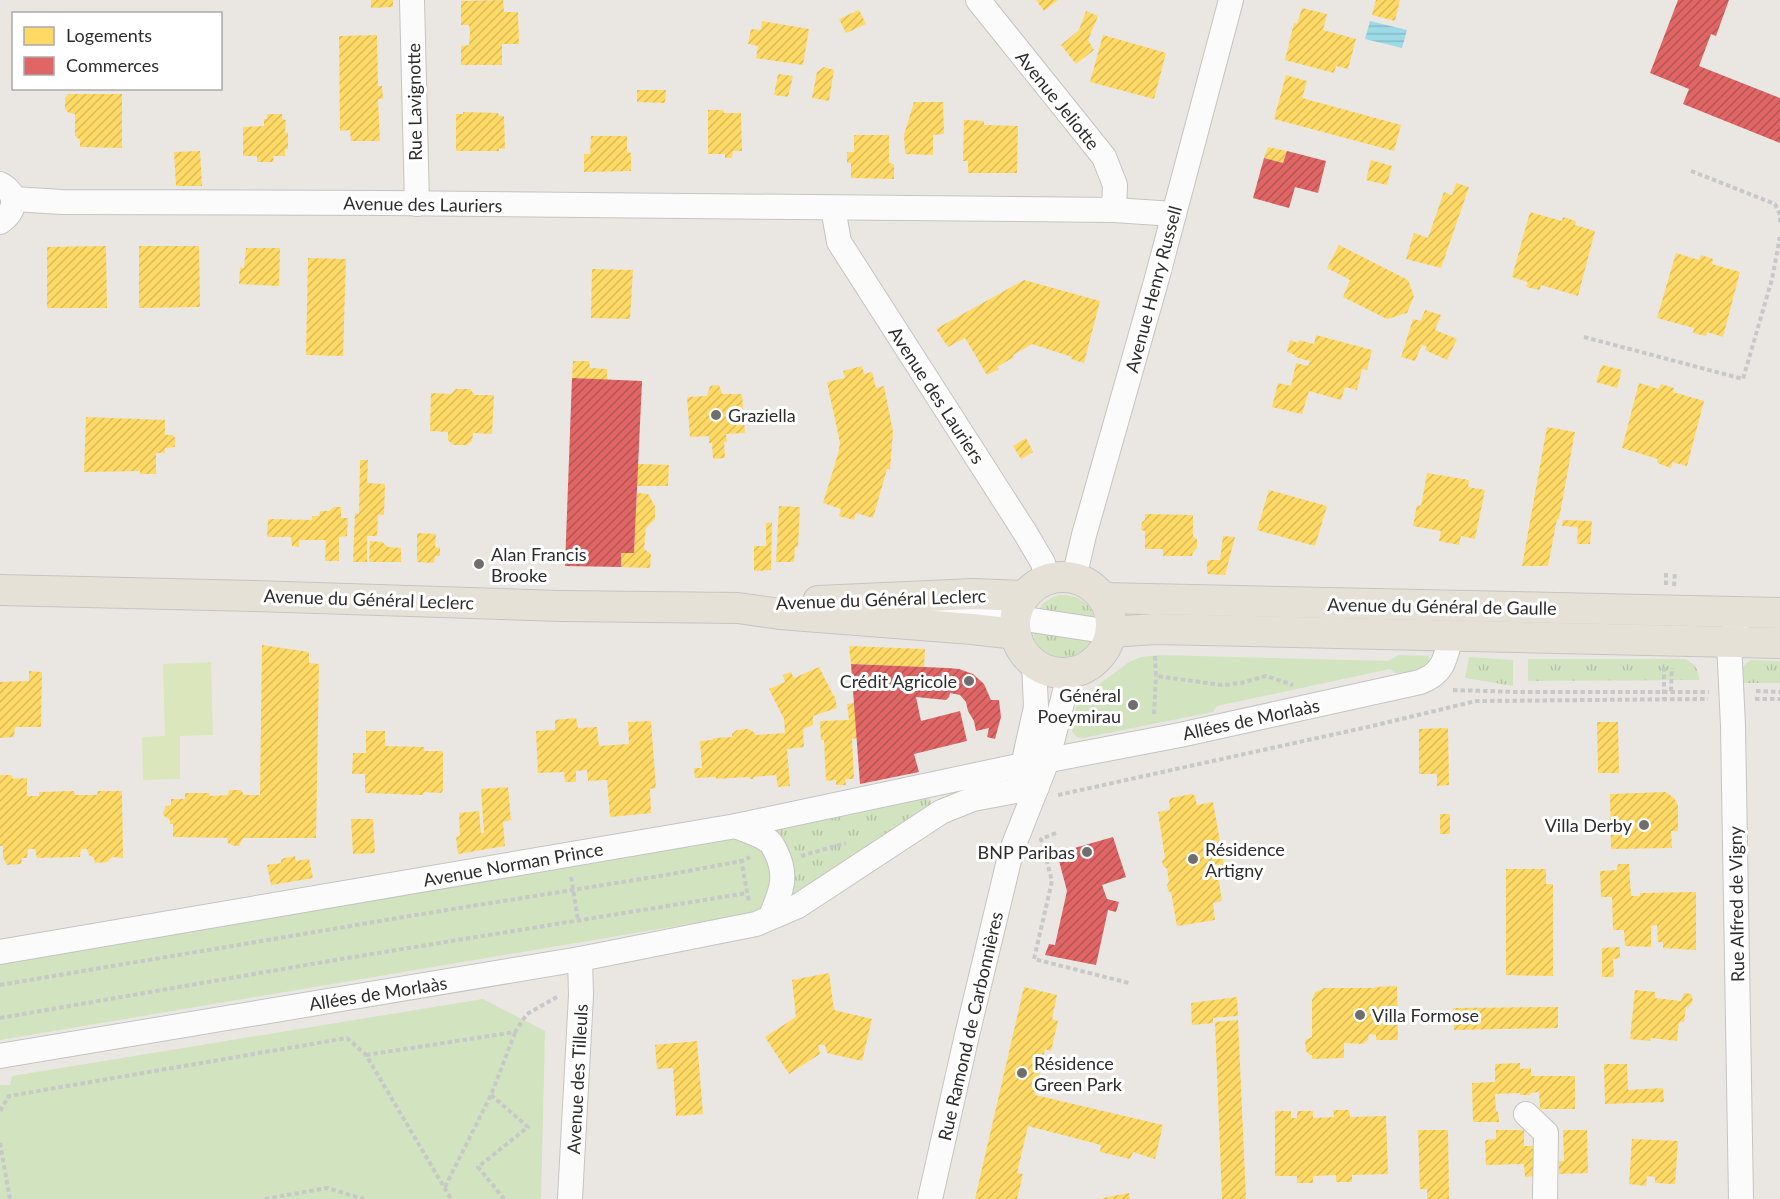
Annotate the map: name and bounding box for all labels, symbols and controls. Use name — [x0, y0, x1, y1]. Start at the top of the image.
legend — [12, 12, 222, 90]
text: Logements — [66, 24, 152, 46]
street label: Rue Lavignotte — [402, 43, 426, 161]
street label: Avenue Jeliotte — [1011, 46, 1105, 154]
text: Commerces — [66, 54, 159, 76]
street label: Avenue des Lauriers — [343, 192, 503, 216]
street label: Avenue Henry Russell — [1120, 203, 1186, 375]
street label: Avenue des Lauriers — [884, 322, 990, 468]
place label: Graziella — [728, 404, 796, 426]
marker: Graziella — [709, 408, 723, 422]
place label: Alan Francis Brooke — [491, 543, 587, 586]
marker: Alan Francis Brooke — [472, 557, 486, 571]
street label: Avenue du Général Leclerc — [263, 584, 475, 614]
street label: Avenue du Général Leclerc — [775, 584, 987, 614]
street label: Avenue du Général de Gaulle — [1327, 593, 1557, 619]
place label: Crédit Agricole — [840, 670, 957, 692]
marker: Crédit Agricole — [962, 674, 976, 688]
place label: Général Poeymirau — [1037, 684, 1121, 727]
street label: Allées de Morlaàs — [1181, 694, 1322, 744]
marker: Général Poeymirau — [1126, 698, 1140, 712]
place label: Villa Derby — [1545, 814, 1633, 836]
marker: Villa Derby — [1637, 818, 1651, 832]
street label: Rue Alfred de Vigny — [1724, 825, 1748, 982]
street label: Avenue Norman Prince — [421, 837, 605, 891]
place label: Résidence Artigny — [1205, 838, 1285, 881]
place label: BNP Paribas — [978, 841, 1075, 863]
marker: BNP Paribas — [1080, 845, 1094, 859]
marker: Résidence Artigny — [1186, 852, 1200, 866]
street label: Rue Ramond de Carbonnières — [933, 909, 1007, 1143]
street label: Allées de Morlaàs — [307, 971, 449, 1015]
street label: Avenue des Tilleuls — [562, 1003, 592, 1155]
place label: Villa Formose — [1372, 1004, 1479, 1026]
marker: Villa Formose — [1353, 1008, 1367, 1022]
place label: Résidence Green Park — [1034, 1052, 1123, 1095]
marker: Résidence Green Park — [1015, 1066, 1029, 1080]

